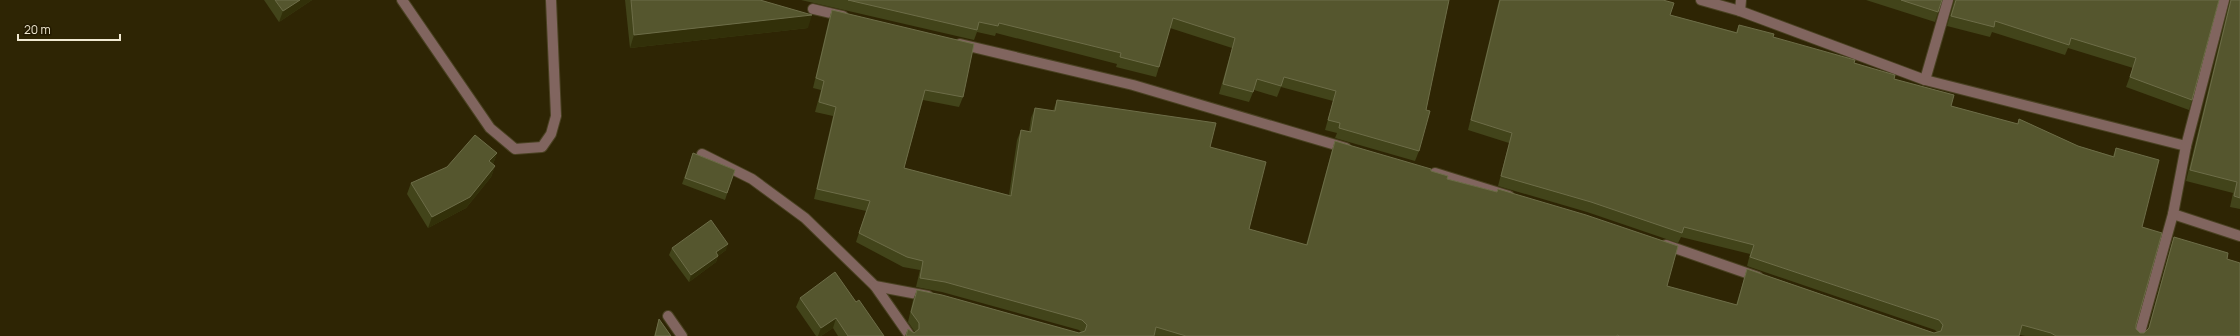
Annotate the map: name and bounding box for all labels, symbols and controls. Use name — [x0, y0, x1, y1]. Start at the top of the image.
scale bar — [18, 16, 120, 42]
text: 20 m — [24, 21, 51, 38]

